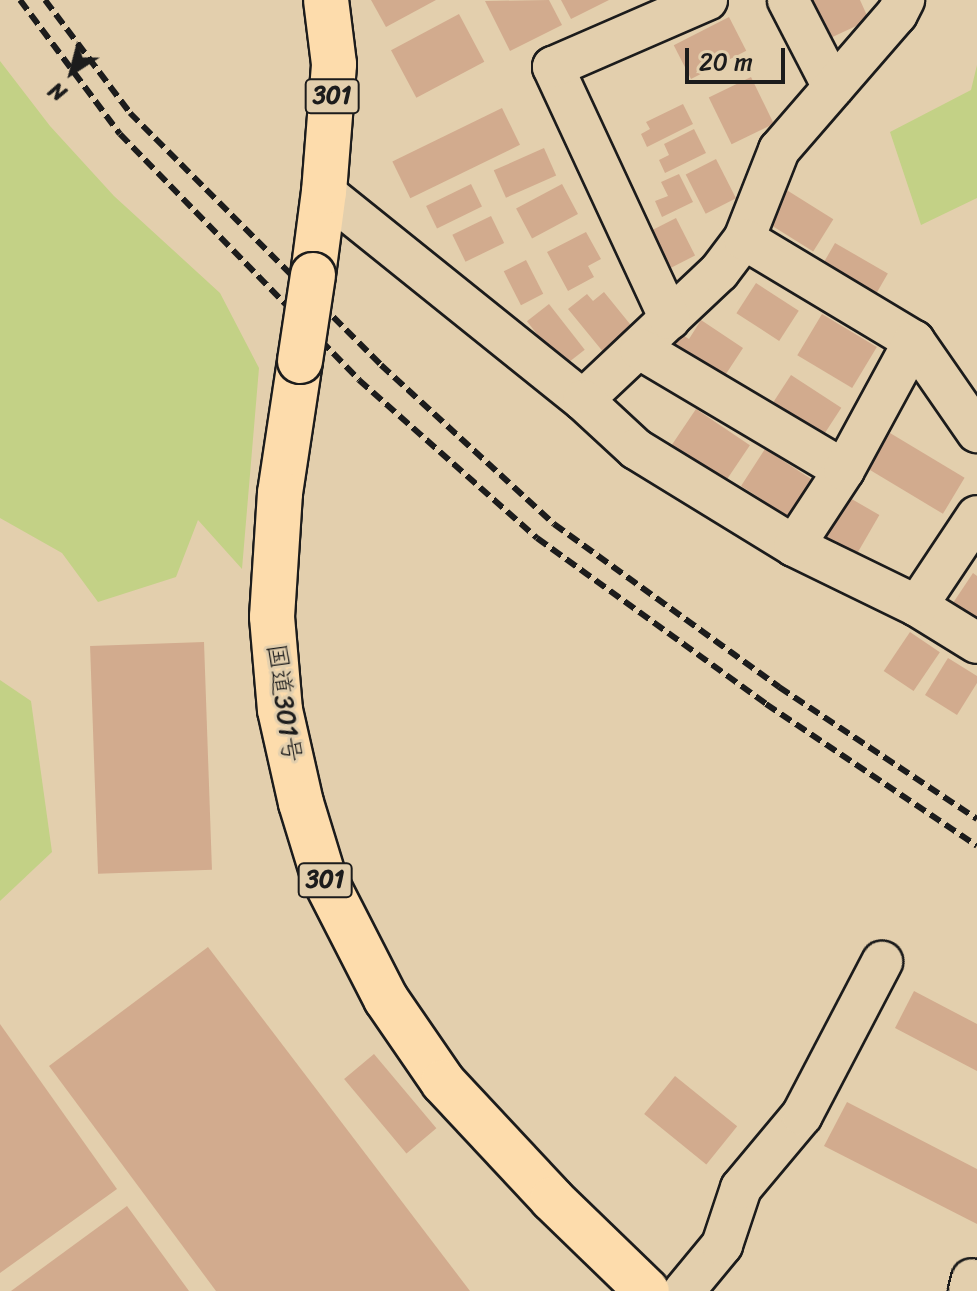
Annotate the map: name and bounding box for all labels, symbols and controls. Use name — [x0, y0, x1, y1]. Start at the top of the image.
north arrow — [32, 32, 112, 112]
scale bar — [689, 32, 789, 82]
text: 20 m — [699, 41, 753, 83]
text: N — [40, 72, 75, 112]
road number: 301 — [304, 76, 360, 116]
street label: 国道301号 — [260, 641, 308, 765]
road number: 301 — [297, 860, 353, 900]

